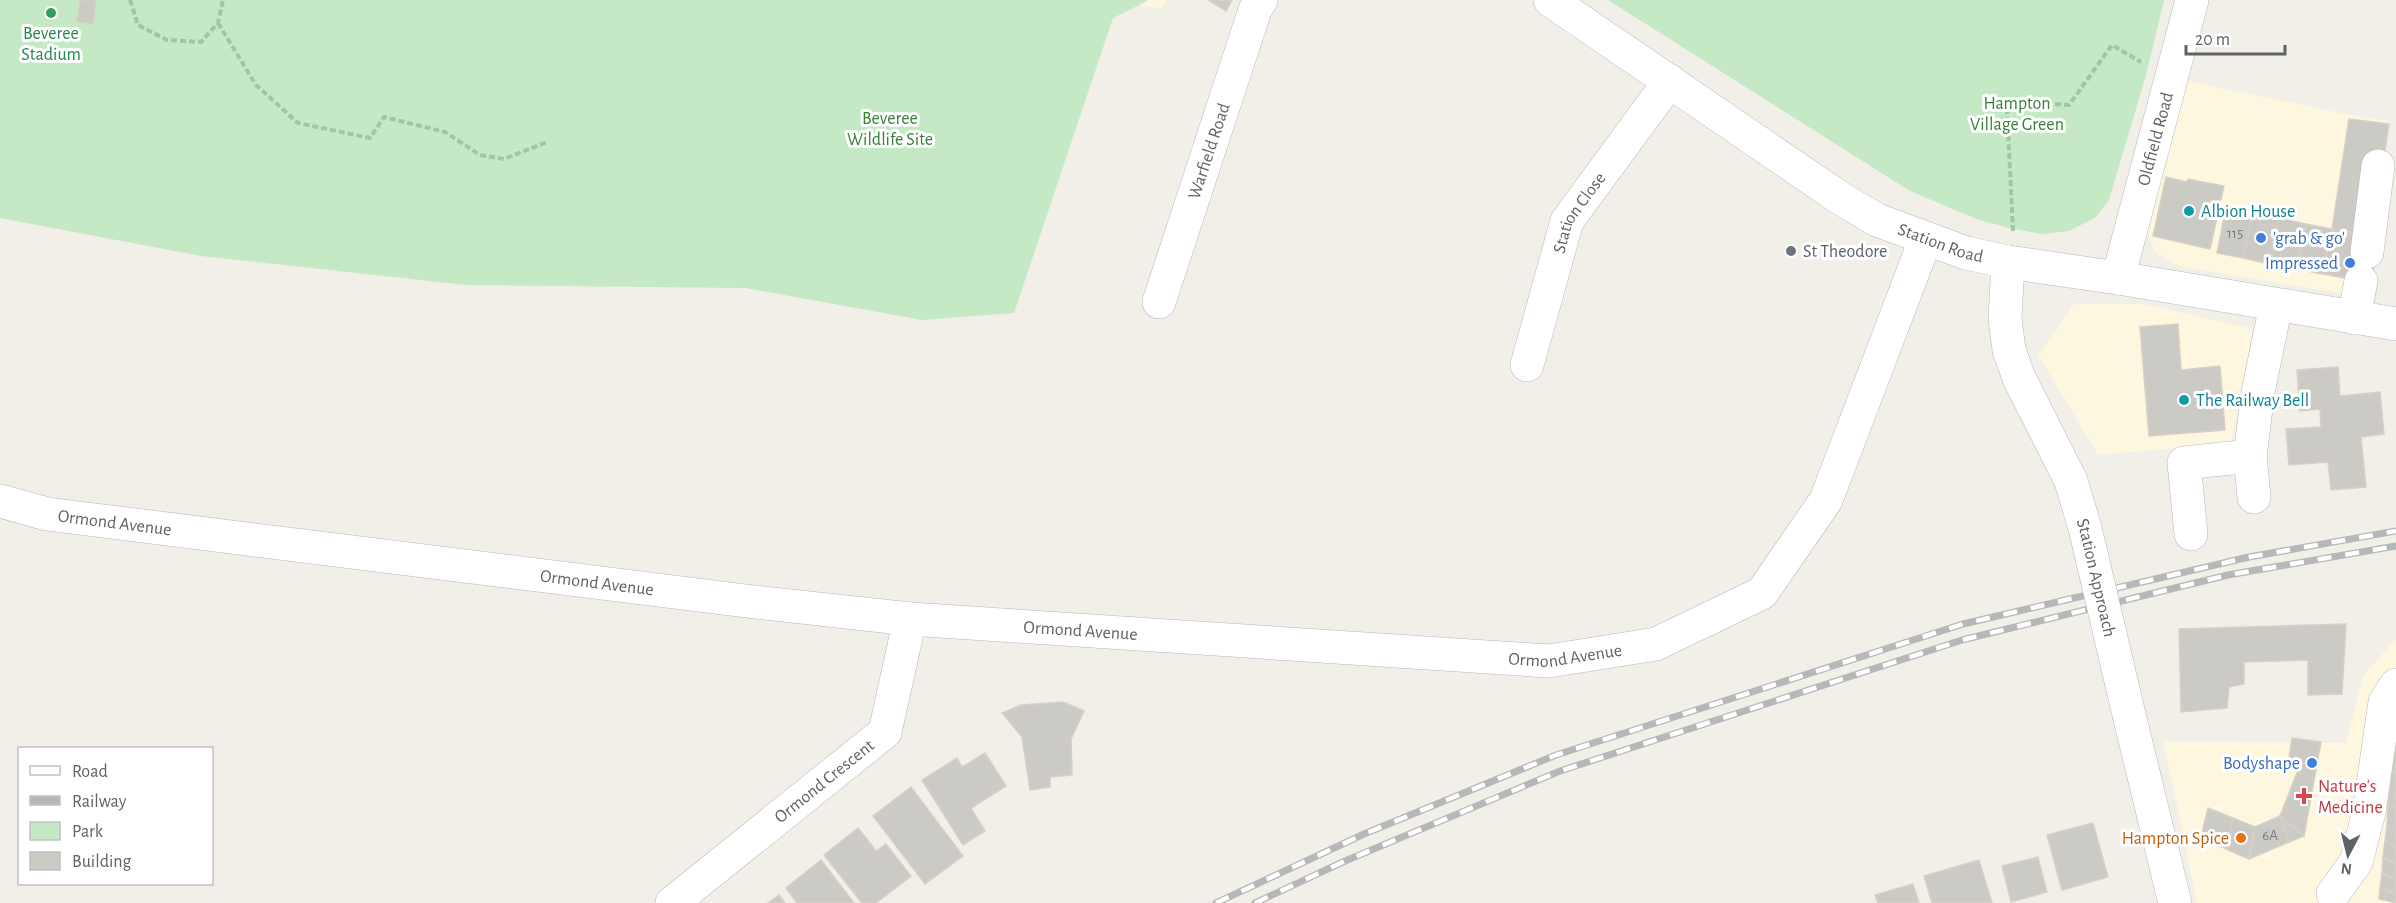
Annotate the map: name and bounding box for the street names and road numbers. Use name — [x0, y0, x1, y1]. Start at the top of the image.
street label: Oldfield Road — [2135, 90, 2177, 188]
street label: Warfield Road — [1185, 101, 1234, 202]
street label: Station Close — [1550, 169, 1610, 256]
street label: Station Road — [1895, 221, 1985, 266]
street label: Ormond Avenue — [57, 507, 173, 539]
street label: Station Approach — [2073, 517, 2118, 639]
street label: Ormond Avenue — [539, 567, 655, 599]
street label: Ormond Avenue — [1023, 618, 1138, 644]
street label: Ormond Avenue — [1508, 642, 1623, 671]
street label: Ormond Crescent — [771, 736, 878, 827]

